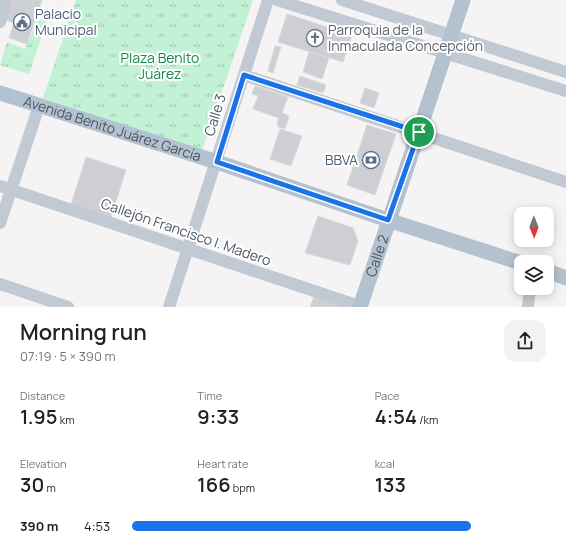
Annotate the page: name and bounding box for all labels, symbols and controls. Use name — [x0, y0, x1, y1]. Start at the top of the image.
place label: Palacio Municipal — [35, 4, 97, 39]
public building icon: Palacio Municipal — [12, 12, 32, 32]
place label: Parroquia de la Inmaculada Concepción — [328, 20, 483, 55]
church icon: Parroquia de la Inmaculada Concepción — [305, 28, 325, 48]
park label: Plaza Benito Juárez — [121, 48, 199, 83]
street label: Avenida Benito Juárez García — [21, 91, 204, 165]
street label: Calle 3 — [199, 91, 230, 138]
pin — [402, 115, 436, 149]
icon: arrive — [408, 121, 430, 143]
place label: BBVA — [325, 150, 358, 169]
bank icon: BBVA — [361, 150, 381, 170]
street label: Callejón Francisco I. Madero — [98, 193, 274, 270]
north arrow — [514, 207, 554, 247]
map controls — [514, 207, 554, 295]
street label: Calle 2 — [361, 232, 393, 279]
button: layers — [514, 255, 554, 295]
text: Morning run — [20, 317, 147, 347]
button: share — [504, 320, 546, 362]
text: 07:19 · 5 × 390 m — [20, 347, 115, 365]
text: Distance — [20, 388, 65, 403]
text: Time — [197, 388, 222, 403]
text: Pace — [375, 388, 400, 403]
text: 1.95 — [20, 403, 57, 430]
text: 9:33 — [197, 403, 239, 430]
text: 4:54 — [375, 403, 417, 430]
text: km — [57, 412, 74, 427]
text: /km — [417, 412, 438, 427]
text: Elevation — [20, 456, 66, 471]
text: Heart rate — [197, 456, 248, 471]
text: kcal — [375, 456, 395, 471]
text: 30 — [20, 471, 44, 498]
text: 166 — [197, 471, 231, 498]
text: 133 — [375, 471, 406, 498]
text: m — [44, 480, 56, 495]
text: bpm — [231, 480, 255, 495]
text: 390 m — [20, 517, 58, 535]
text: 4:53 — [84, 517, 110, 535]

